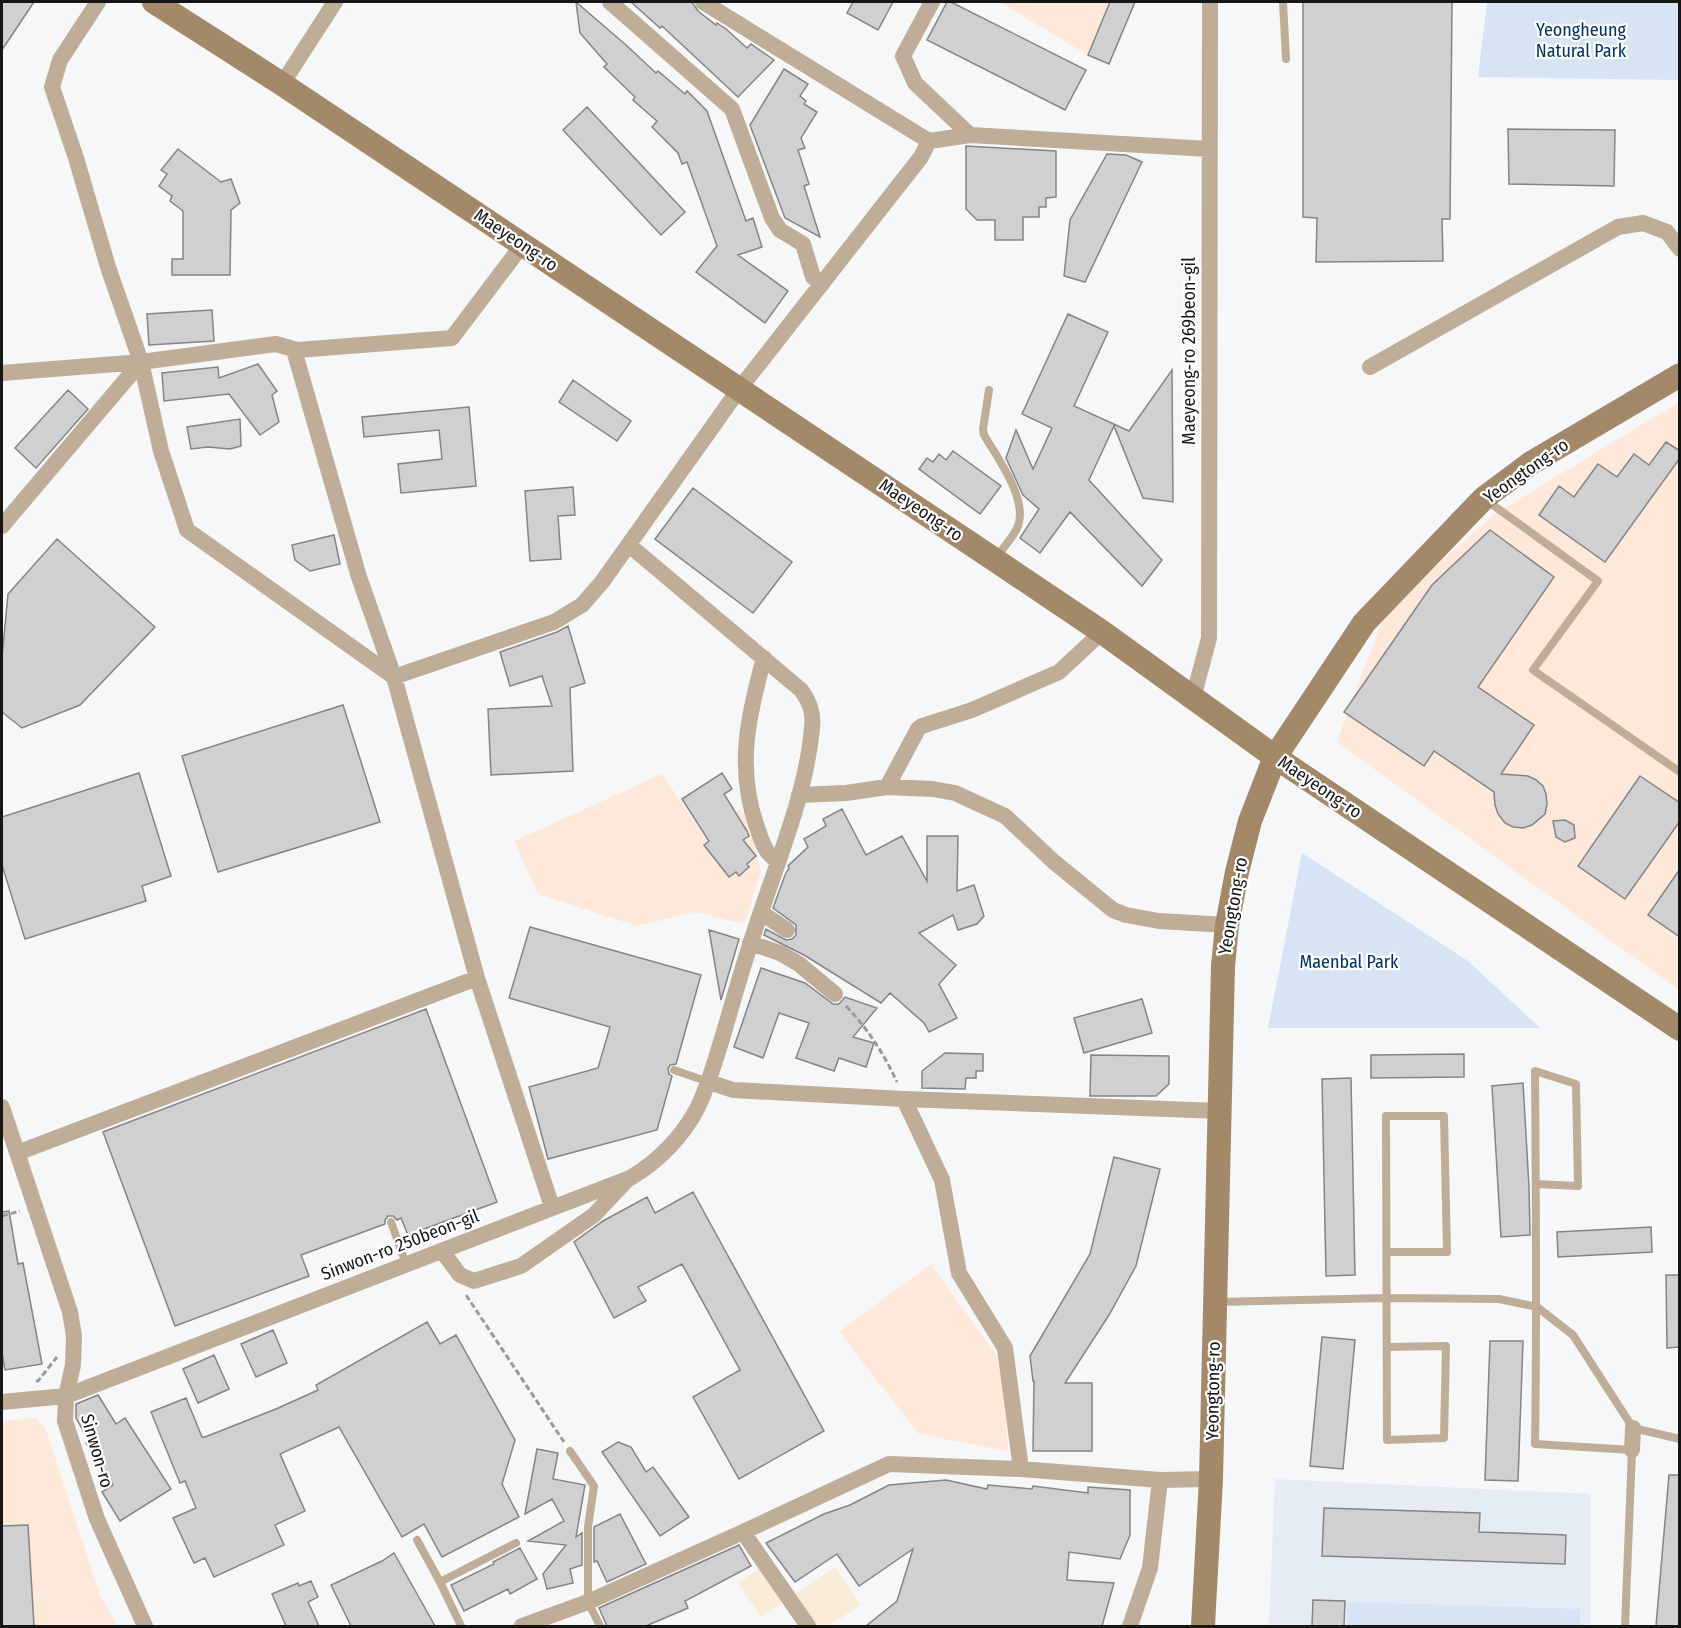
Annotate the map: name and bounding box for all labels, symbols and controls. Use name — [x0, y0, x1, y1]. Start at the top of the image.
park label: Yeongheung Natural Park — [1536, 19, 1627, 62]
street label: Maeyeong-ro — [470, 204, 562, 276]
street label: Maeyeong-ro 269beon-gil — [1178, 257, 1200, 445]
street label: Yeongtong-ro — [1479, 434, 1573, 508]
street label: Maeyeong-ro — [875, 474, 967, 546]
street label: Maeyeong-ro — [1274, 751, 1366, 823]
street label: Yeongtong-ro — [1214, 855, 1252, 957]
park label: Maenbal Park — [1300, 951, 1399, 973]
street label: Sinwon-ro 250beon-gil — [318, 1205, 482, 1285]
street label: Yeongtong-ro — [1201, 1341, 1225, 1441]
street label: Sinwon-ro — [76, 1412, 118, 1490]

